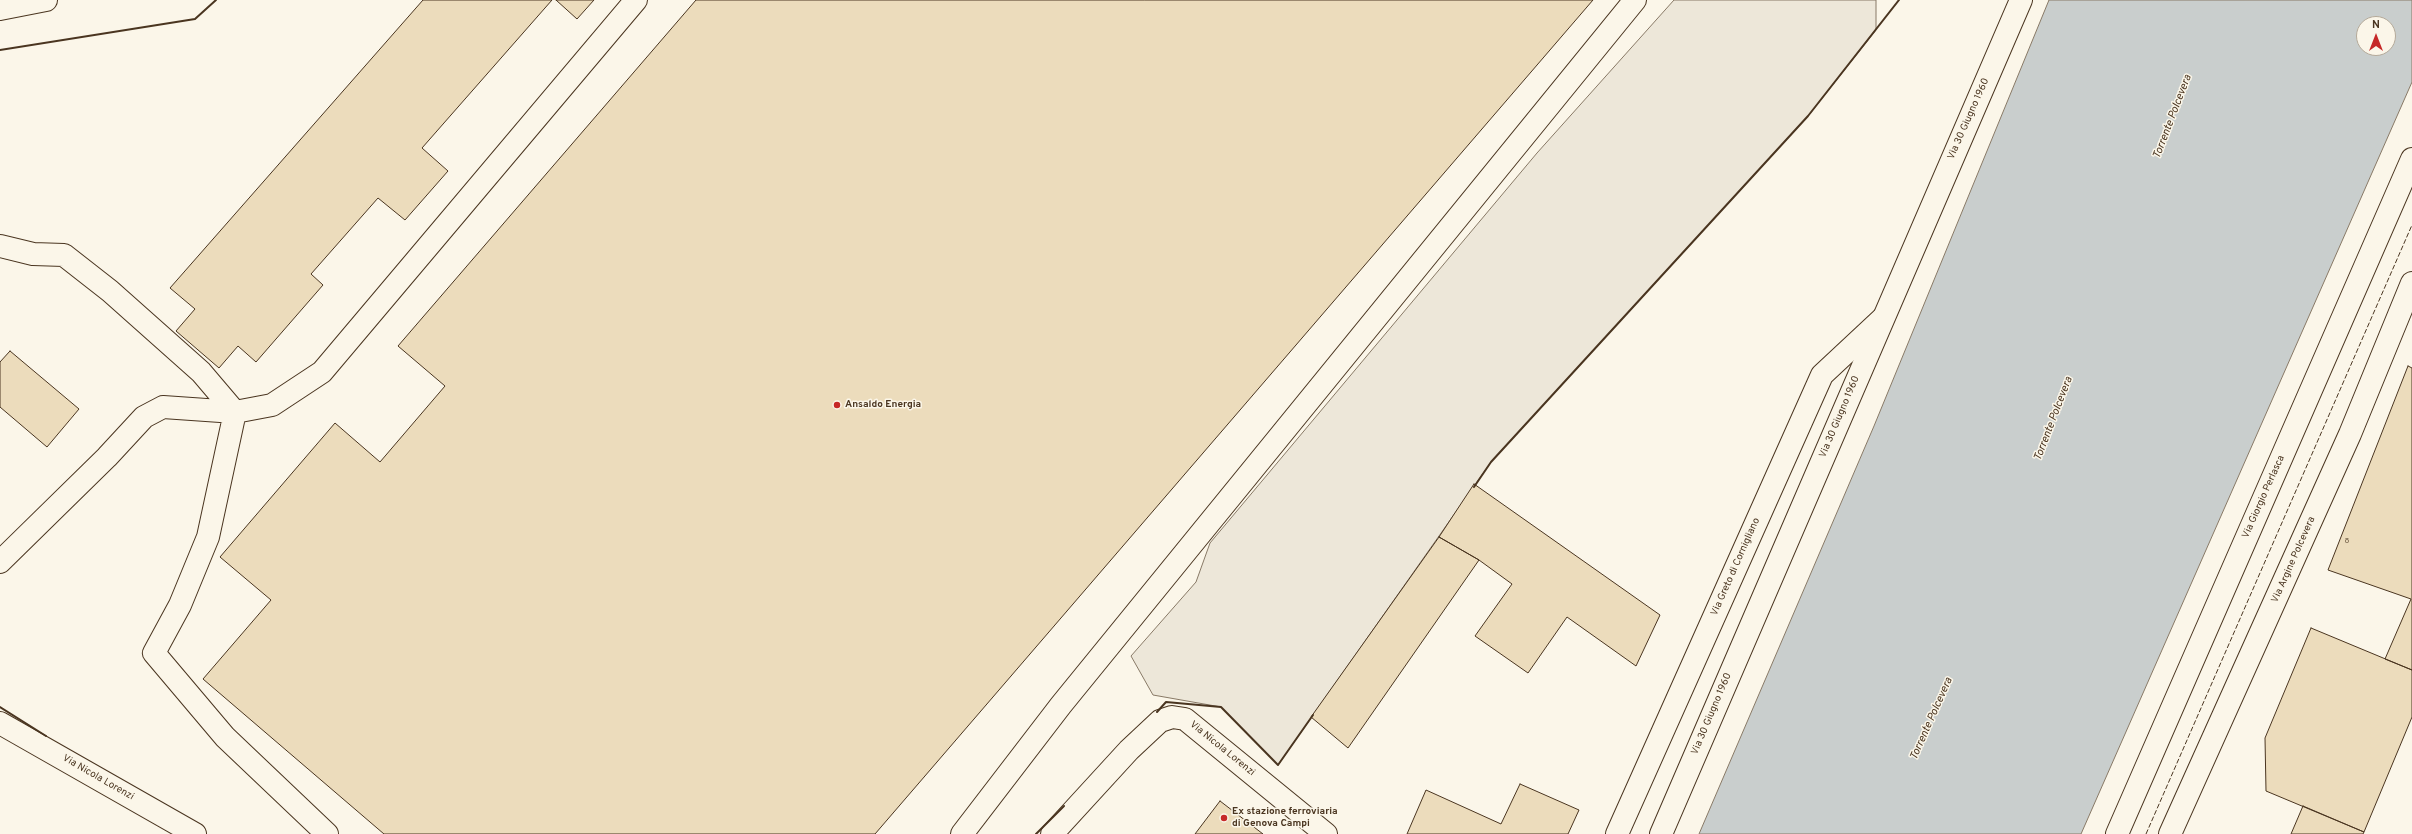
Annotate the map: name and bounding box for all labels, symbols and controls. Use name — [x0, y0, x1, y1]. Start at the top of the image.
north arrow — [2356, 16, 2396, 56]
text: N — [2372, 18, 2380, 32]
water label: Torrente Polcevera — [2151, 73, 2195, 161]
street label: Via 30 Giugno 1960 — [1946, 76, 1992, 162]
street label: Via 30 Giugno 1960 — [1817, 374, 1863, 460]
water label: Torrente Polcevera — [2032, 375, 2076, 463]
place label: Ansaldo Energia — [845, 399, 921, 411]
marker: Ansaldo Energia — [832, 400, 842, 410]
street label: Via Giorgio Perlasca — [2240, 454, 2288, 540]
street label: Via Argine Polcevera — [2270, 515, 2318, 605]
street label: Via Greto di Cornigliano — [1709, 516, 1763, 618]
house number: 8 — [2345, 536, 2349, 546]
street label: Via 30 Giugno 1960 — [1689, 671, 1735, 757]
water label: Torrente Polcevera — [1908, 676, 1956, 762]
street label: Via Nicola Lorenzi — [1187, 719, 1257, 779]
street label: Via Nicola Lorenzi — [60, 753, 136, 803]
place label: Ex stazione ferroviaria di Genova Campi — [1232, 806, 1338, 830]
marker: Ex stazione ferroviaria di Genova Campi — [1219, 813, 1229, 823]

